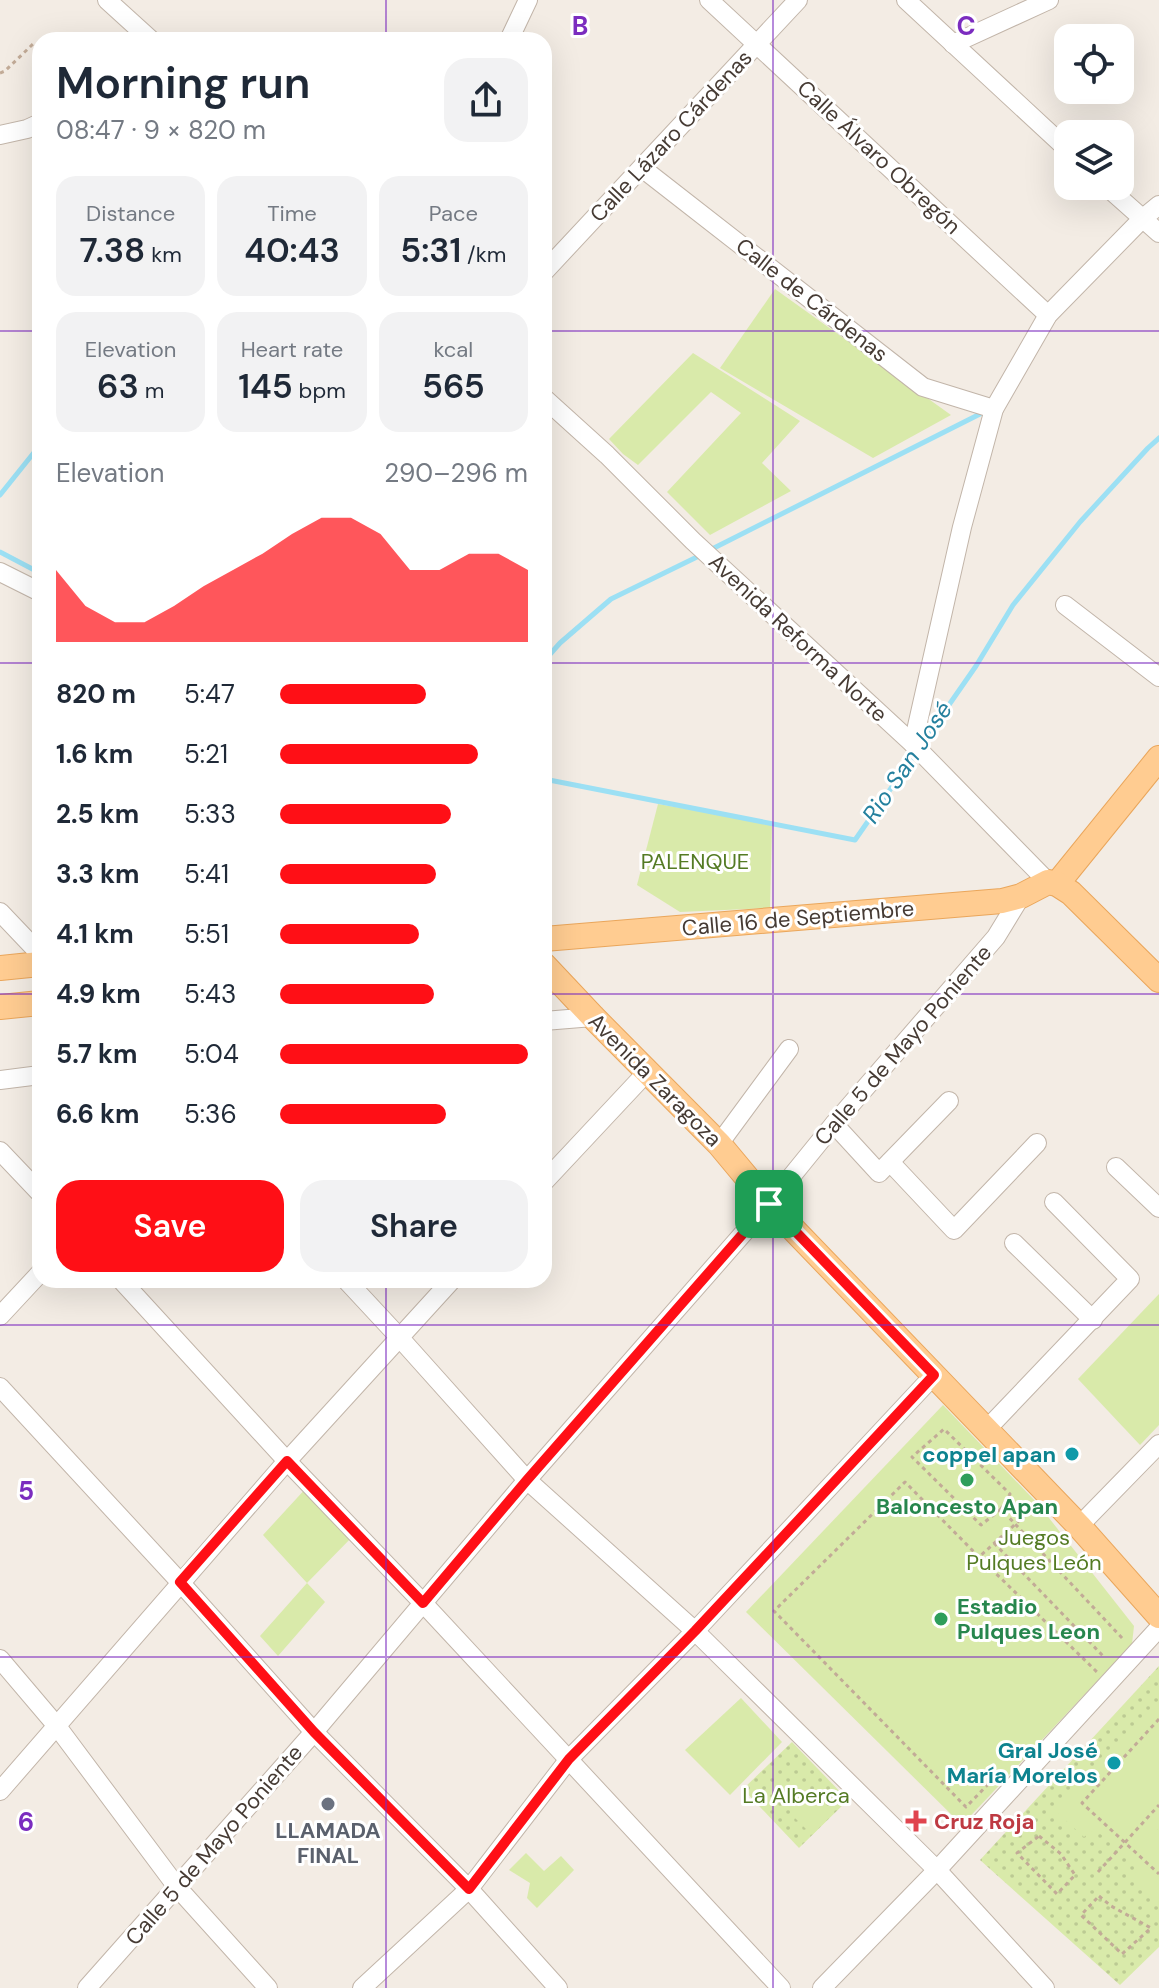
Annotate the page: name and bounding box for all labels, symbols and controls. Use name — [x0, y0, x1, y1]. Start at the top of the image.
text: B — [572, 9, 588, 43]
text: C — [956, 9, 976, 43]
map controls — [1054, 24, 1134, 200]
button: locate — [1054, 24, 1134, 104]
street label: Calle Lázaro Cárdenas — [583, 44, 759, 228]
text: Morning run — [56, 54, 310, 112]
button: share — [444, 58, 528, 142]
street label: Calle Álvaro Obregón — [791, 74, 967, 240]
text: 08:47 · 9 × 820 m — [56, 113, 266, 147]
button: layers — [1054, 120, 1134, 200]
text: Distance — [86, 199, 175, 228]
text: Time — [267, 199, 317, 228]
text: Pace — [429, 199, 478, 228]
text: 7.38 — [79, 228, 145, 273]
text: 40:43 — [244, 228, 340, 273]
text: 5:31 — [400, 228, 461, 273]
street label: Calle de Cárdenas — [730, 231, 894, 369]
text: km — [145, 240, 182, 269]
text: /km — [461, 240, 506, 269]
text: Elevation — [85, 335, 177, 364]
text: Heart rate — [241, 335, 343, 364]
text: kcal — [433, 335, 473, 364]
text: 63 — [97, 364, 139, 409]
text: 145 — [238, 364, 293, 409]
text: 565 — [422, 364, 485, 409]
text: m — [139, 376, 164, 405]
text: bpm — [293, 376, 346, 405]
text: Elevation — [56, 456, 164, 490]
text: 290–296 m — [384, 456, 528, 490]
street label: Avenida Reforma Norte — [702, 547, 894, 729]
text: 820 m — [56, 677, 136, 711]
text: 5:47 — [184, 677, 235, 711]
water label: Rio San José — [855, 695, 959, 829]
text: 1.6 km — [56, 737, 133, 771]
text: 5:21 — [184, 737, 228, 771]
text: 2.5 km — [56, 797, 139, 831]
text: 5:33 — [184, 797, 236, 831]
park label: PALENQUE — [641, 847, 749, 876]
text: 3.3 km — [56, 857, 140, 891]
text: 5:41 — [184, 857, 229, 891]
street label: Calle 16 de Septiembre — [681, 893, 915, 943]
text: 4.1 km — [56, 917, 134, 951]
text: 5:51 — [184, 917, 229, 951]
street label: Calle 5 de Mayo Poniente — [808, 939, 998, 1151]
text: 4.9 km — [56, 977, 141, 1011]
text: 5:43 — [184, 977, 236, 1011]
street label: Avenida Zaragoza — [582, 1007, 728, 1153]
text: 5.7 km — [56, 1037, 138, 1071]
text: 5:04 — [184, 1037, 239, 1071]
text: 6.6 km — [56, 1097, 139, 1131]
text: 5:36 — [184, 1097, 237, 1131]
pin — [735, 1170, 803, 1238]
button: Save — [56, 1180, 284, 1272]
button: Share — [300, 1180, 528, 1272]
icon: arrive — [747, 1182, 791, 1226]
place label: coppel apan — [922, 1440, 1056, 1469]
marker: coppel apan — [1063, 1445, 1081, 1463]
marker: Baloncesto Apan — [958, 1471, 976, 1489]
text: 5 — [18, 1474, 34, 1508]
place label: Baloncesto Apan — [876, 1492, 1058, 1521]
park label: Juegos Pulques León — [966, 1523, 1102, 1577]
place label: Estadio Pulques Leon — [957, 1592, 1100, 1646]
marker: Estadio Pulques Leon — [932, 1610, 950, 1628]
place label: Gral José María Morelos — [947, 1736, 1098, 1790]
street label: Calle 5 de Mayo Poniente — [119, 1739, 309, 1951]
marker: Gral José María Morelos — [1105, 1754, 1123, 1772]
park label: La Alberca — [742, 1781, 850, 1810]
marker: LLAMADA FINAL — [319, 1795, 337, 1813]
text: 6 — [18, 1805, 34, 1839]
place label: Cruz Roja — [934, 1807, 1034, 1836]
marker: Cruz Roja — [905, 1810, 927, 1832]
place label: LLAMADA FINAL — [275, 1816, 381, 1870]

